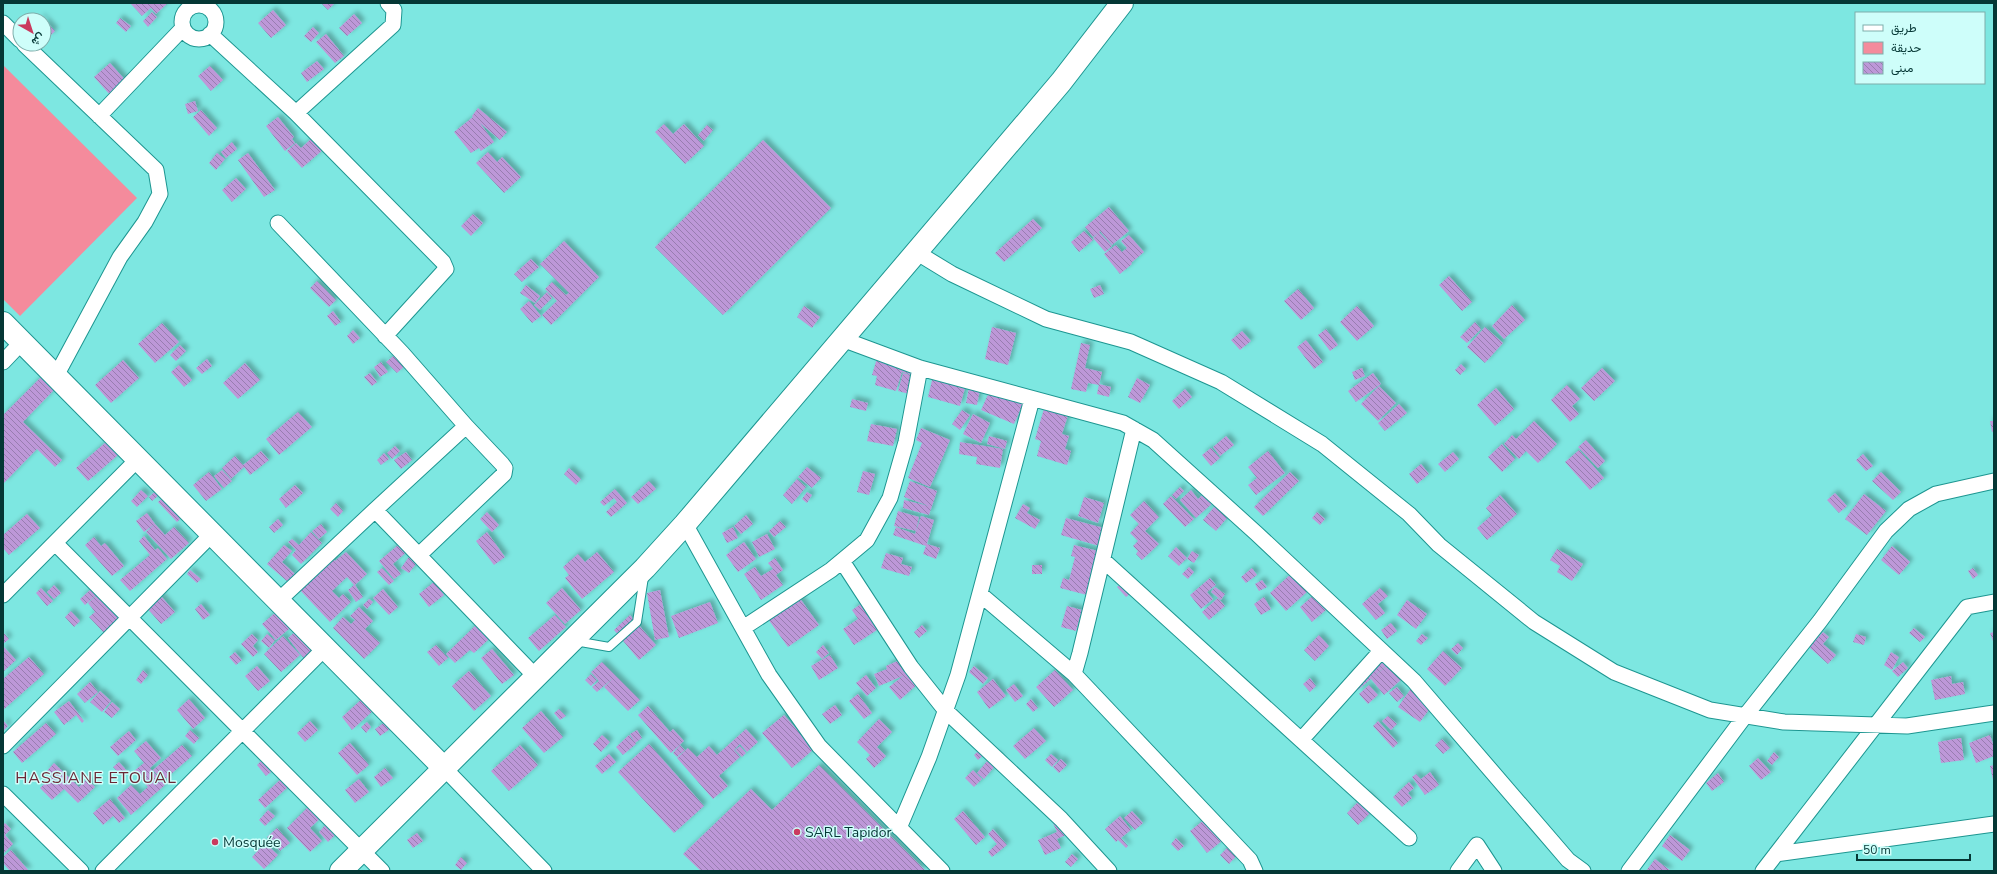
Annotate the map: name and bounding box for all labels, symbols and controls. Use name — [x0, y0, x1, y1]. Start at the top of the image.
north arrow — [12, 12, 52, 52]
legend — [1855, 12, 1985, 84]
text: طريق — [1891, 20, 1917, 36]
text: ش — [28, 29, 48, 49]
text: حديقة — [1891, 40, 1921, 56]
text: مبنى — [1891, 60, 1913, 76]
district label: HASSIANE ETOUAL — [15, 767, 177, 789]
place label: SARL Tapidor — [805, 823, 892, 842]
marker: SARL Tapidor — [792, 827, 802, 837]
place label: Mosquée — [223, 833, 280, 852]
scale bar — [1857, 836, 1970, 862]
marker: Mosquée — [210, 837, 220, 847]
text: 50 m — [1863, 842, 1891, 858]

